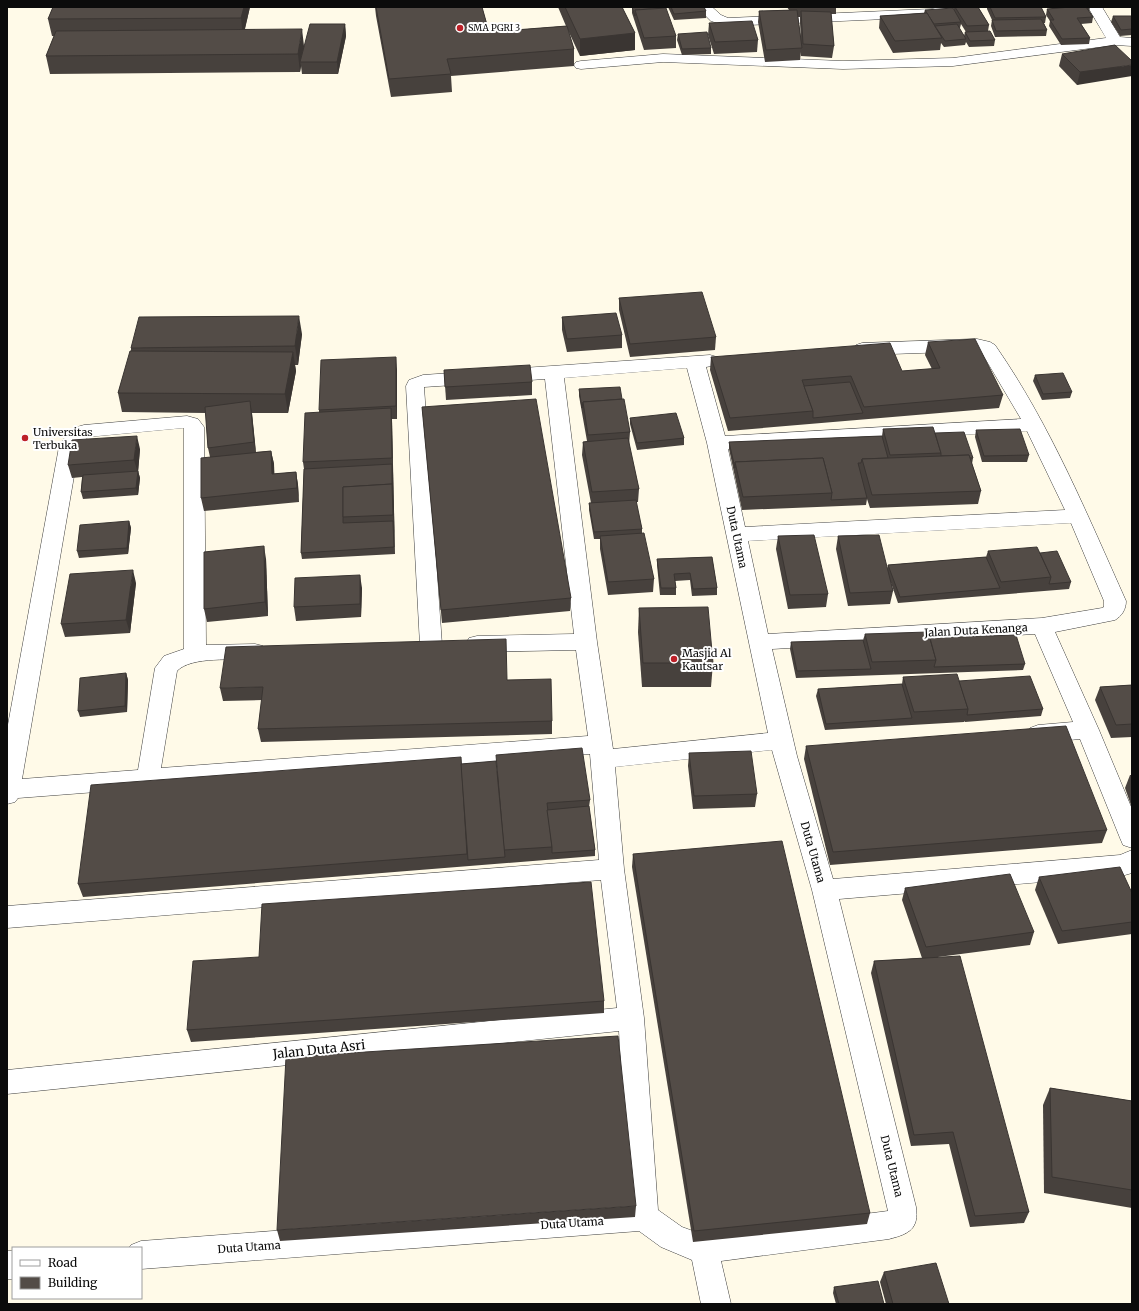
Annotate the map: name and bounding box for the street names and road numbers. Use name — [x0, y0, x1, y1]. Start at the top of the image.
street label: Duta Utama — [724, 505, 750, 569]
street label: Jalan Duta Kenanga — [923, 620, 1028, 640]
street label: Duta Utama — [798, 820, 828, 884]
street label: Jalan Duta Asri — [271, 1036, 366, 1063]
street label: Duta Utama — [878, 1134, 906, 1198]
street label: Duta Utama — [540, 1214, 604, 1232]
street label: Duta Utama — [217, 1238, 281, 1256]

